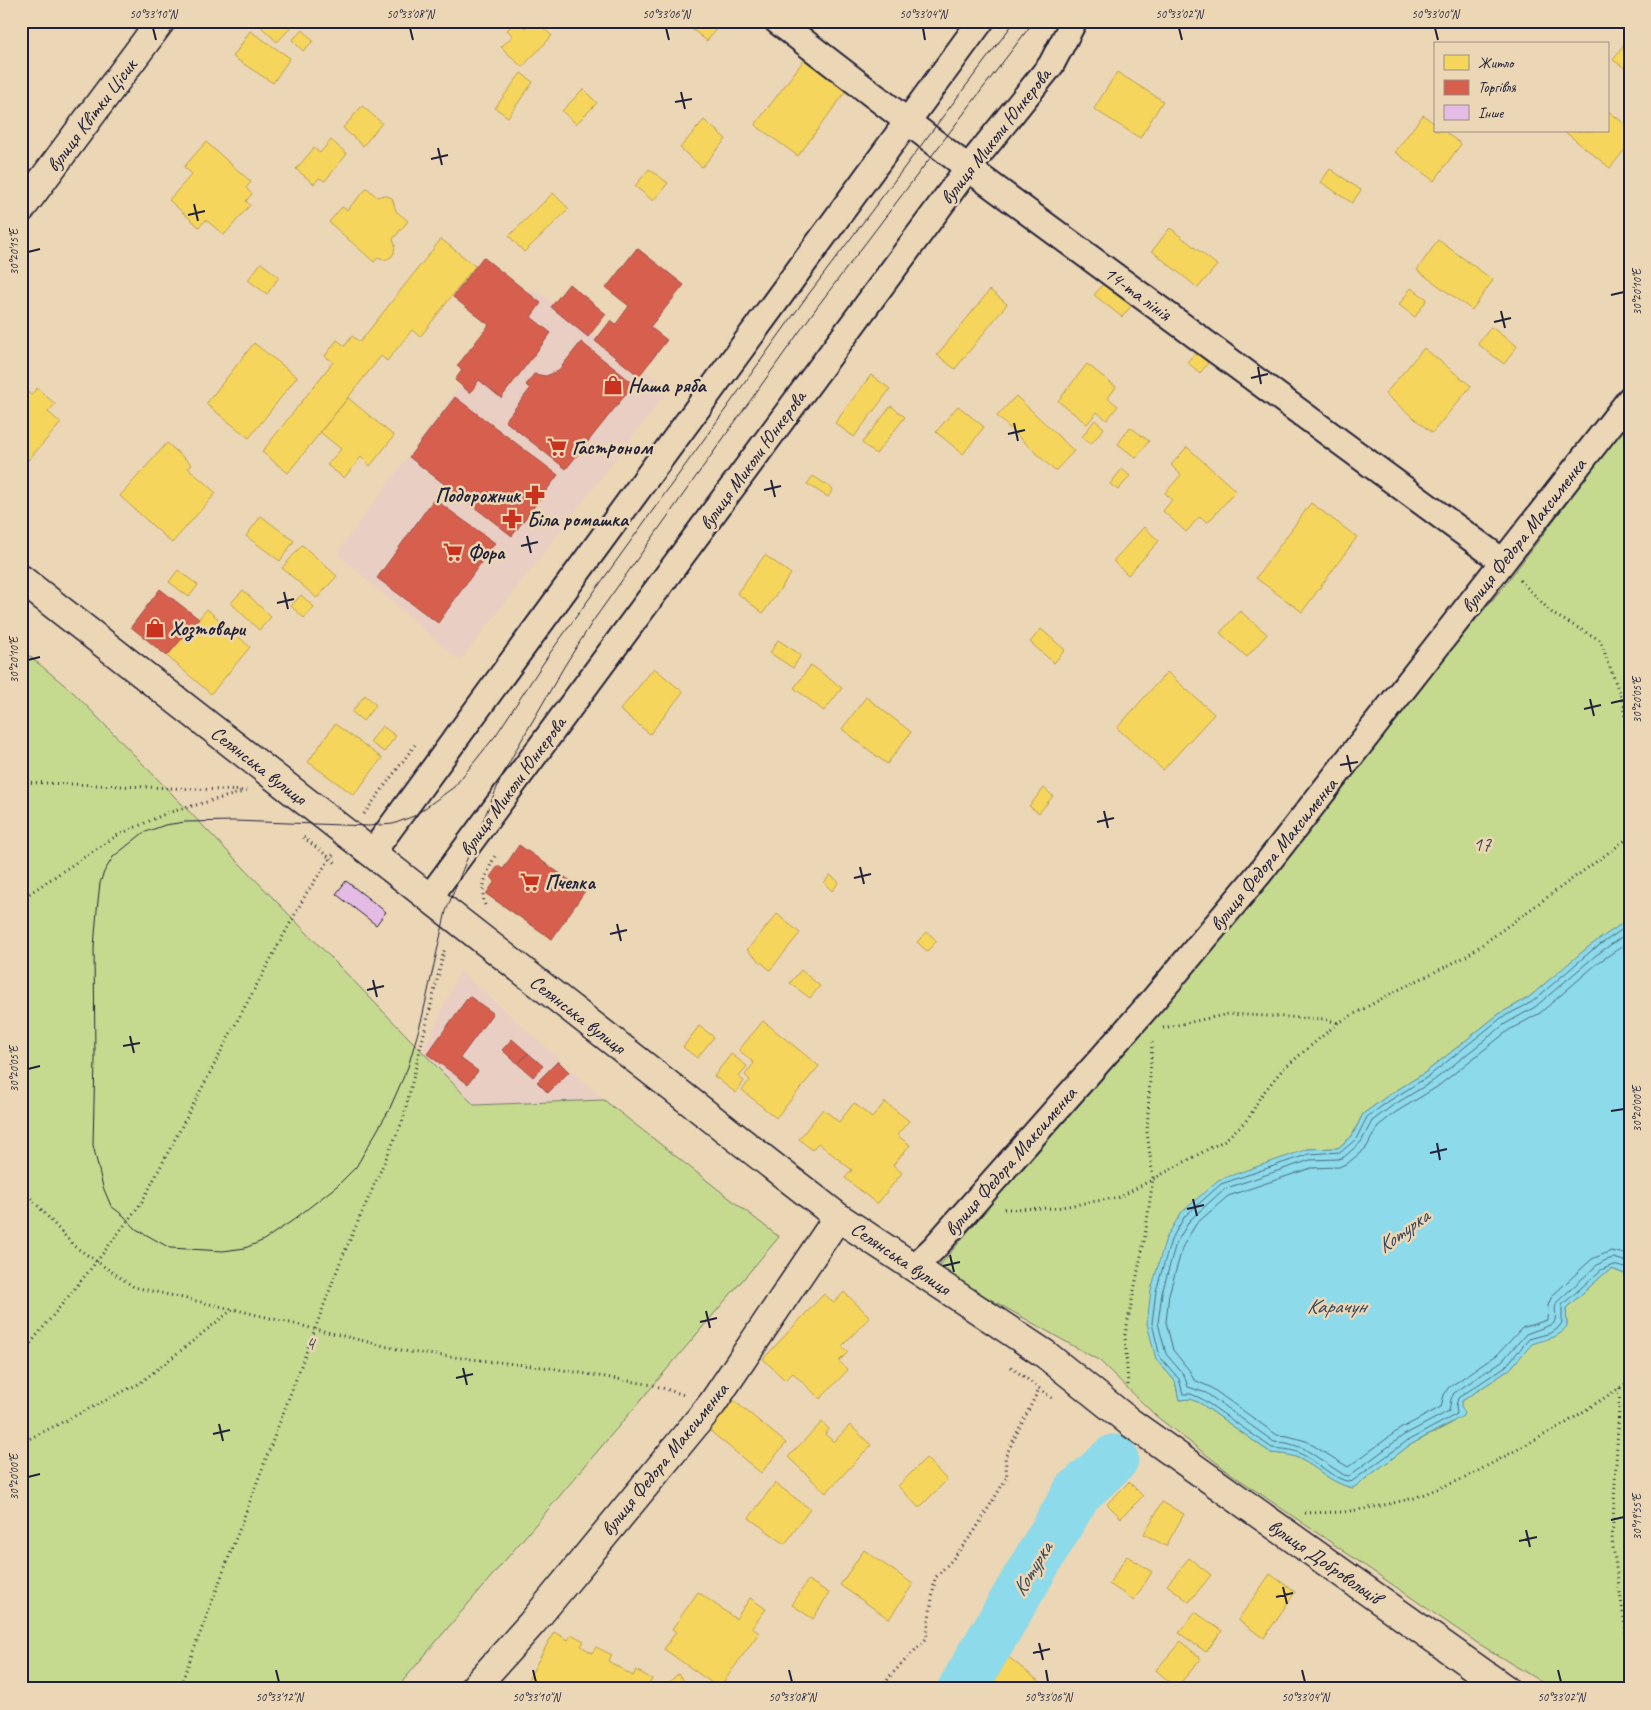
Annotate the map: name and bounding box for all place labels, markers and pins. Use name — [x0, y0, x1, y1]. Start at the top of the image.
place label: Наша ряба — [628, 373, 708, 398]
shop icon: Наша ряба — [602, 374, 624, 396]
place label: Гастроном — [572, 435, 654, 460]
supermarket icon: Гастроном — [546, 436, 568, 458]
place label: Подорожник — [435, 483, 522, 508]
pharmacy icon: Подорожник — [524, 484, 546, 506]
place label: Біла ромашка — [527, 507, 630, 532]
pharmacy icon: Біла ромашка — [501, 508, 523, 530]
place label: Фора — [468, 540, 506, 565]
supermarket icon: Фора — [442, 541, 464, 563]
place label: Хозтовари — [170, 616, 247, 642]
shop icon: Хозтовари — [144, 617, 166, 639]
place label: Пчелка — [545, 870, 596, 895]
supermarket icon: Пчелка — [519, 871, 541, 893]

